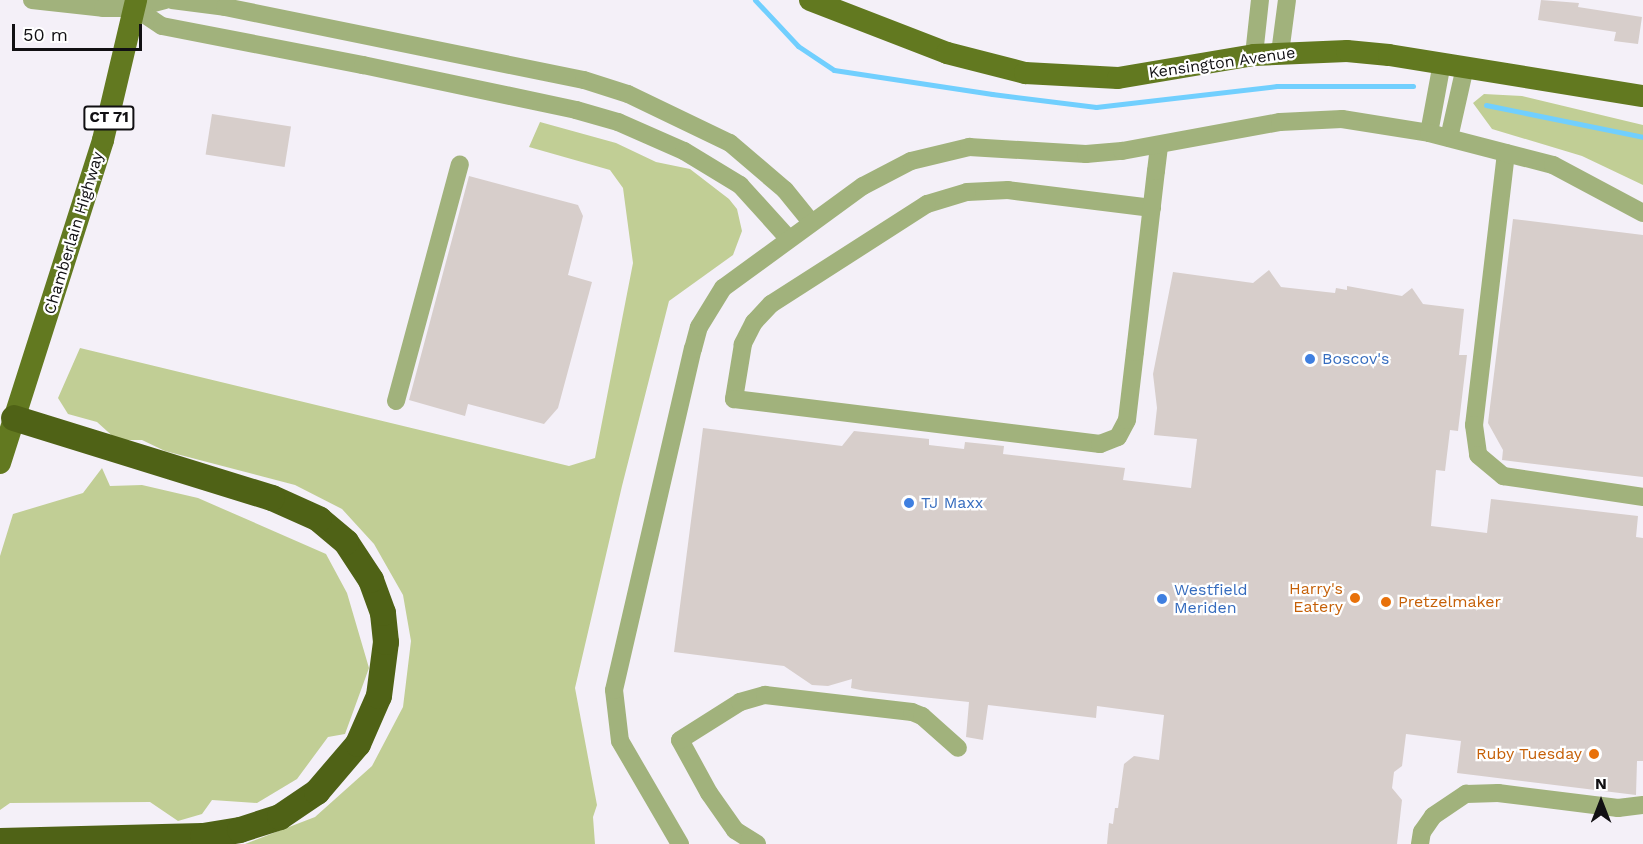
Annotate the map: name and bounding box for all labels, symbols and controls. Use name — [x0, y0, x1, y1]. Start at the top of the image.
scale bar — [15, 12, 146, 50]
text: 50 m — [23, 24, 68, 45]
street label: Kensington Avenue — [1147, 43, 1297, 83]
road number: CT 71 — [82, 106, 136, 130]
street label: Chamberlain Highway — [40, 149, 108, 317]
place label: Boscov's — [1322, 349, 1389, 369]
marker: Boscov's — [1303, 352, 1317, 366]
place label: TJ Maxx — [921, 493, 983, 513]
marker: TJ Maxx — [902, 496, 916, 510]
place label: Harry's Eatery — [1289, 579, 1343, 617]
place label: Westfield Meriden — [1174, 580, 1248, 618]
marker: Harry's Eatery — [1348, 591, 1362, 605]
marker: Westfield Meriden — [1155, 592, 1169, 606]
place label: Pretzelmaker — [1398, 592, 1501, 612]
marker: Pretzelmaker — [1379, 595, 1393, 609]
place label: Ruby Tuesday — [1475, 744, 1582, 764]
marker: Ruby Tuesday — [1587, 747, 1601, 761]
north arrow — [1571, 772, 1631, 832]
text: N — [1595, 774, 1607, 793]

